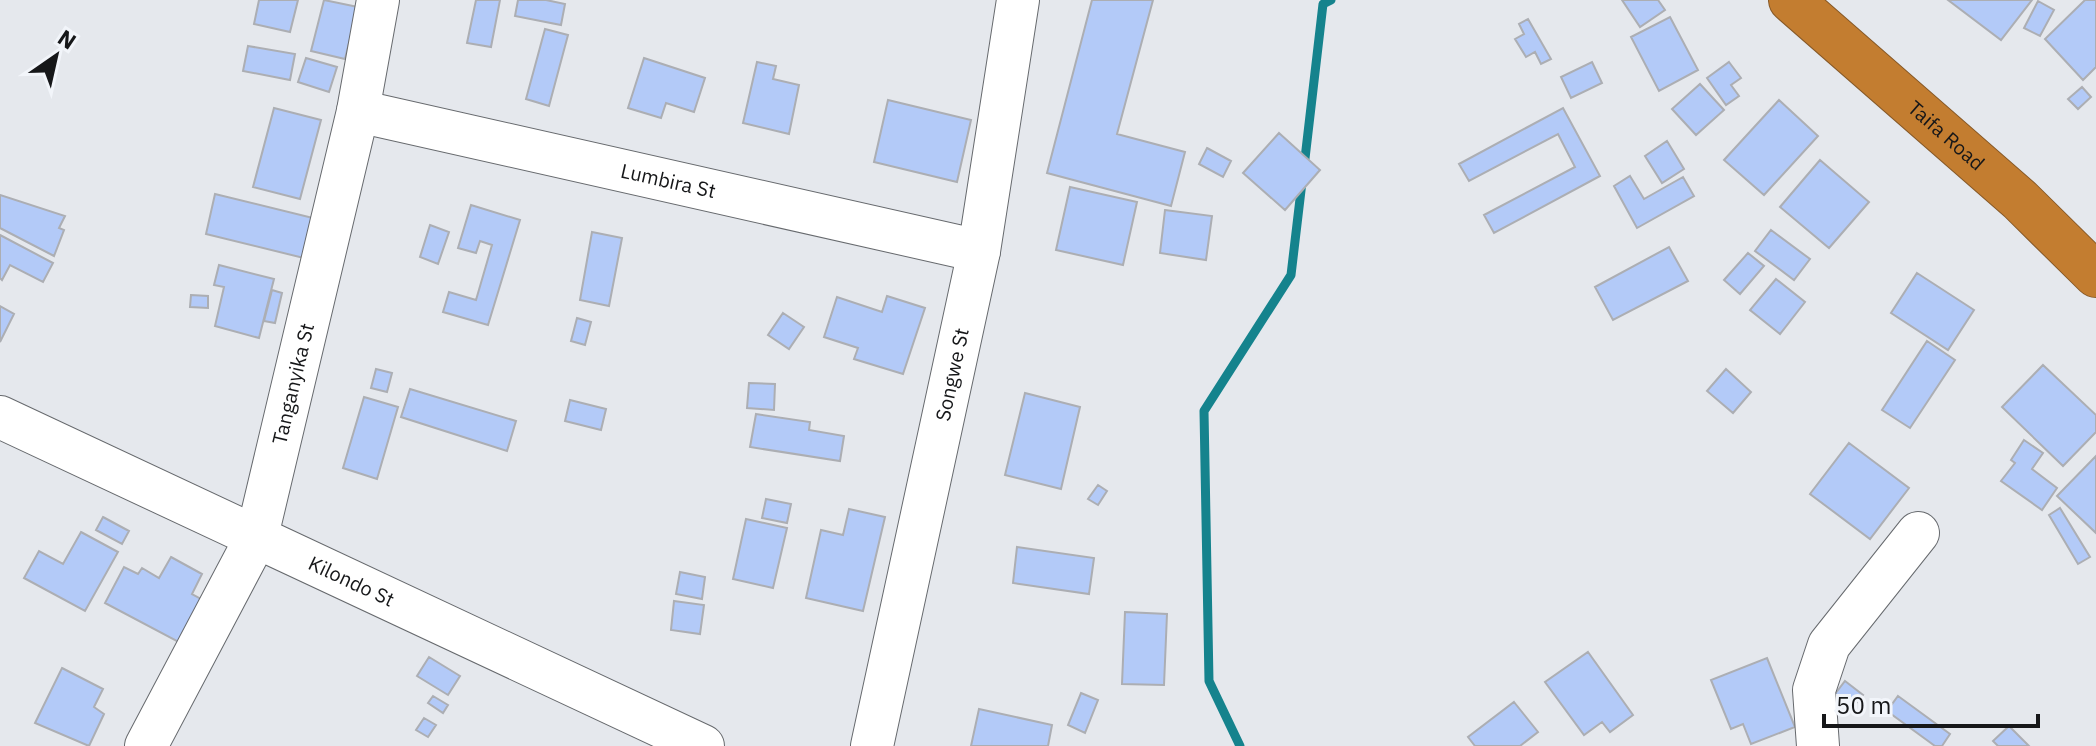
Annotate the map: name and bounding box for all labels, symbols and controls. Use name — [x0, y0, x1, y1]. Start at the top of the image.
north arrow — [16, 16, 96, 96]
text: N — [53, 23, 82, 55]
street label: Taifa Road — [1902, 94, 1991, 176]
street label: Lumbira St — [618, 157, 718, 204]
street label: Tanganyika St — [265, 320, 320, 447]
street label: Songwe St — [929, 325, 975, 424]
street label: Kilondo St — [304, 549, 399, 613]
scale bar — [1824, 678, 2038, 728]
text: 50 m — [1836, 689, 1891, 721]

